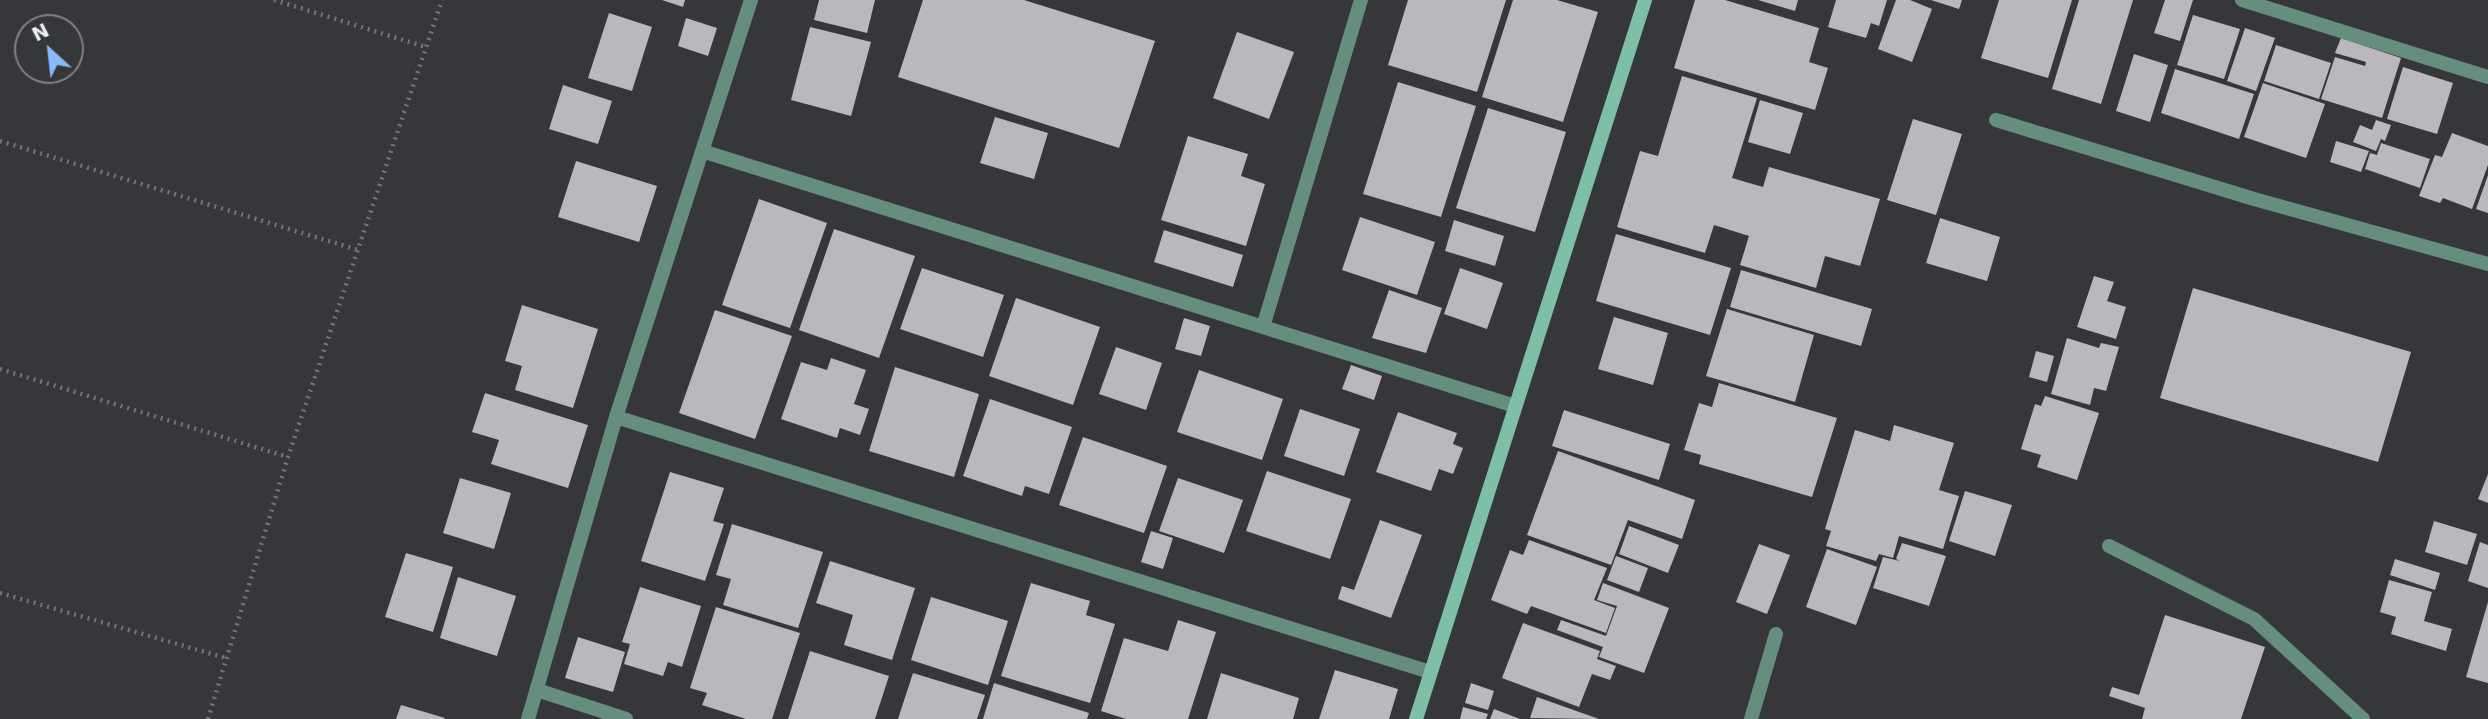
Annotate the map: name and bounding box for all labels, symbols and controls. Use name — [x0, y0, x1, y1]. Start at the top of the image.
north arrow — [14, 14, 84, 84]
text: N — [28, 19, 52, 45]

